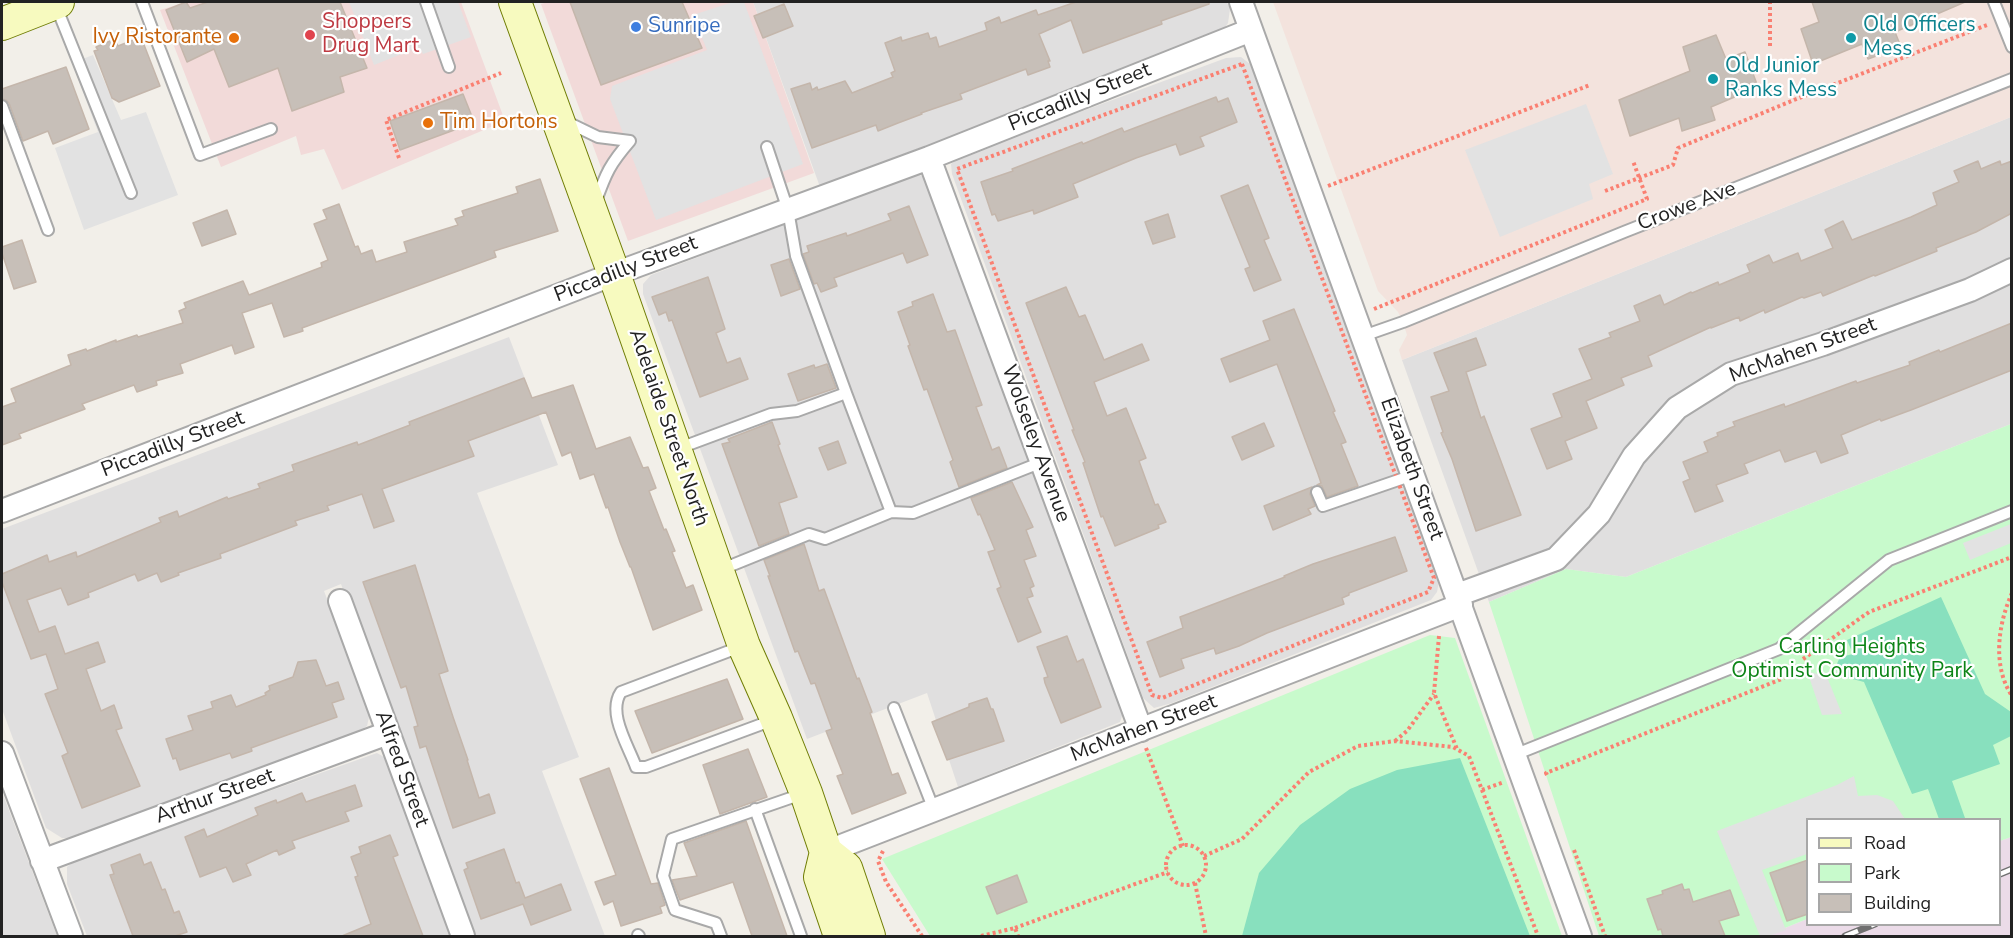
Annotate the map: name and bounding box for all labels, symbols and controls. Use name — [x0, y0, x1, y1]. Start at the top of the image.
place label: Shoppers Drug Mart — [322, 10, 419, 60]
place label: Old Officers Mess — [1863, 13, 1976, 63]
place label: Sunripe — [648, 14, 720, 40]
marker: Sunripe — [629, 20, 643, 34]
place label: Ivy Ristorante — [92, 25, 222, 51]
marker: Shoppers Drug Mart — [303, 28, 317, 42]
marker: Ivy Ristorante — [227, 31, 241, 45]
marker: Old Officers Mess — [1844, 31, 1858, 45]
place label: Old Junior Ranks Mess — [1725, 54, 1837, 104]
street label: Piccadilly Street — [1005, 58, 1155, 138]
marker: Old Junior Ranks Mess — [1706, 72, 1720, 86]
place label: Tim Hortons — [440, 110, 558, 136]
marker: Tim Hortons — [421, 116, 435, 130]
street label: Crowe Ave — [1634, 177, 1740, 237]
street label: Piccadilly Street — [551, 231, 701, 309]
street label: McMahen Street — [1726, 313, 1880, 389]
street label: Adelaide Street North — [622, 326, 714, 530]
street label: Wolseley Avenue — [995, 362, 1075, 526]
street label: Elizabeth Street — [1374, 394, 1448, 544]
street label: Piccadilly Street — [98, 406, 248, 484]
park label: Carling Heights Optimist Community Park — [1731, 635, 1973, 685]
street label: McMahen Street — [1067, 690, 1221, 768]
street label: Alfred Street — [368, 707, 434, 831]
street label: Arthur Street — [152, 764, 278, 830]
legend — [1806, 818, 2001, 926]
text: Road — [1864, 831, 1906, 855]
text: Park — [1864, 861, 1900, 885]
text: Building — [1864, 891, 1931, 915]

